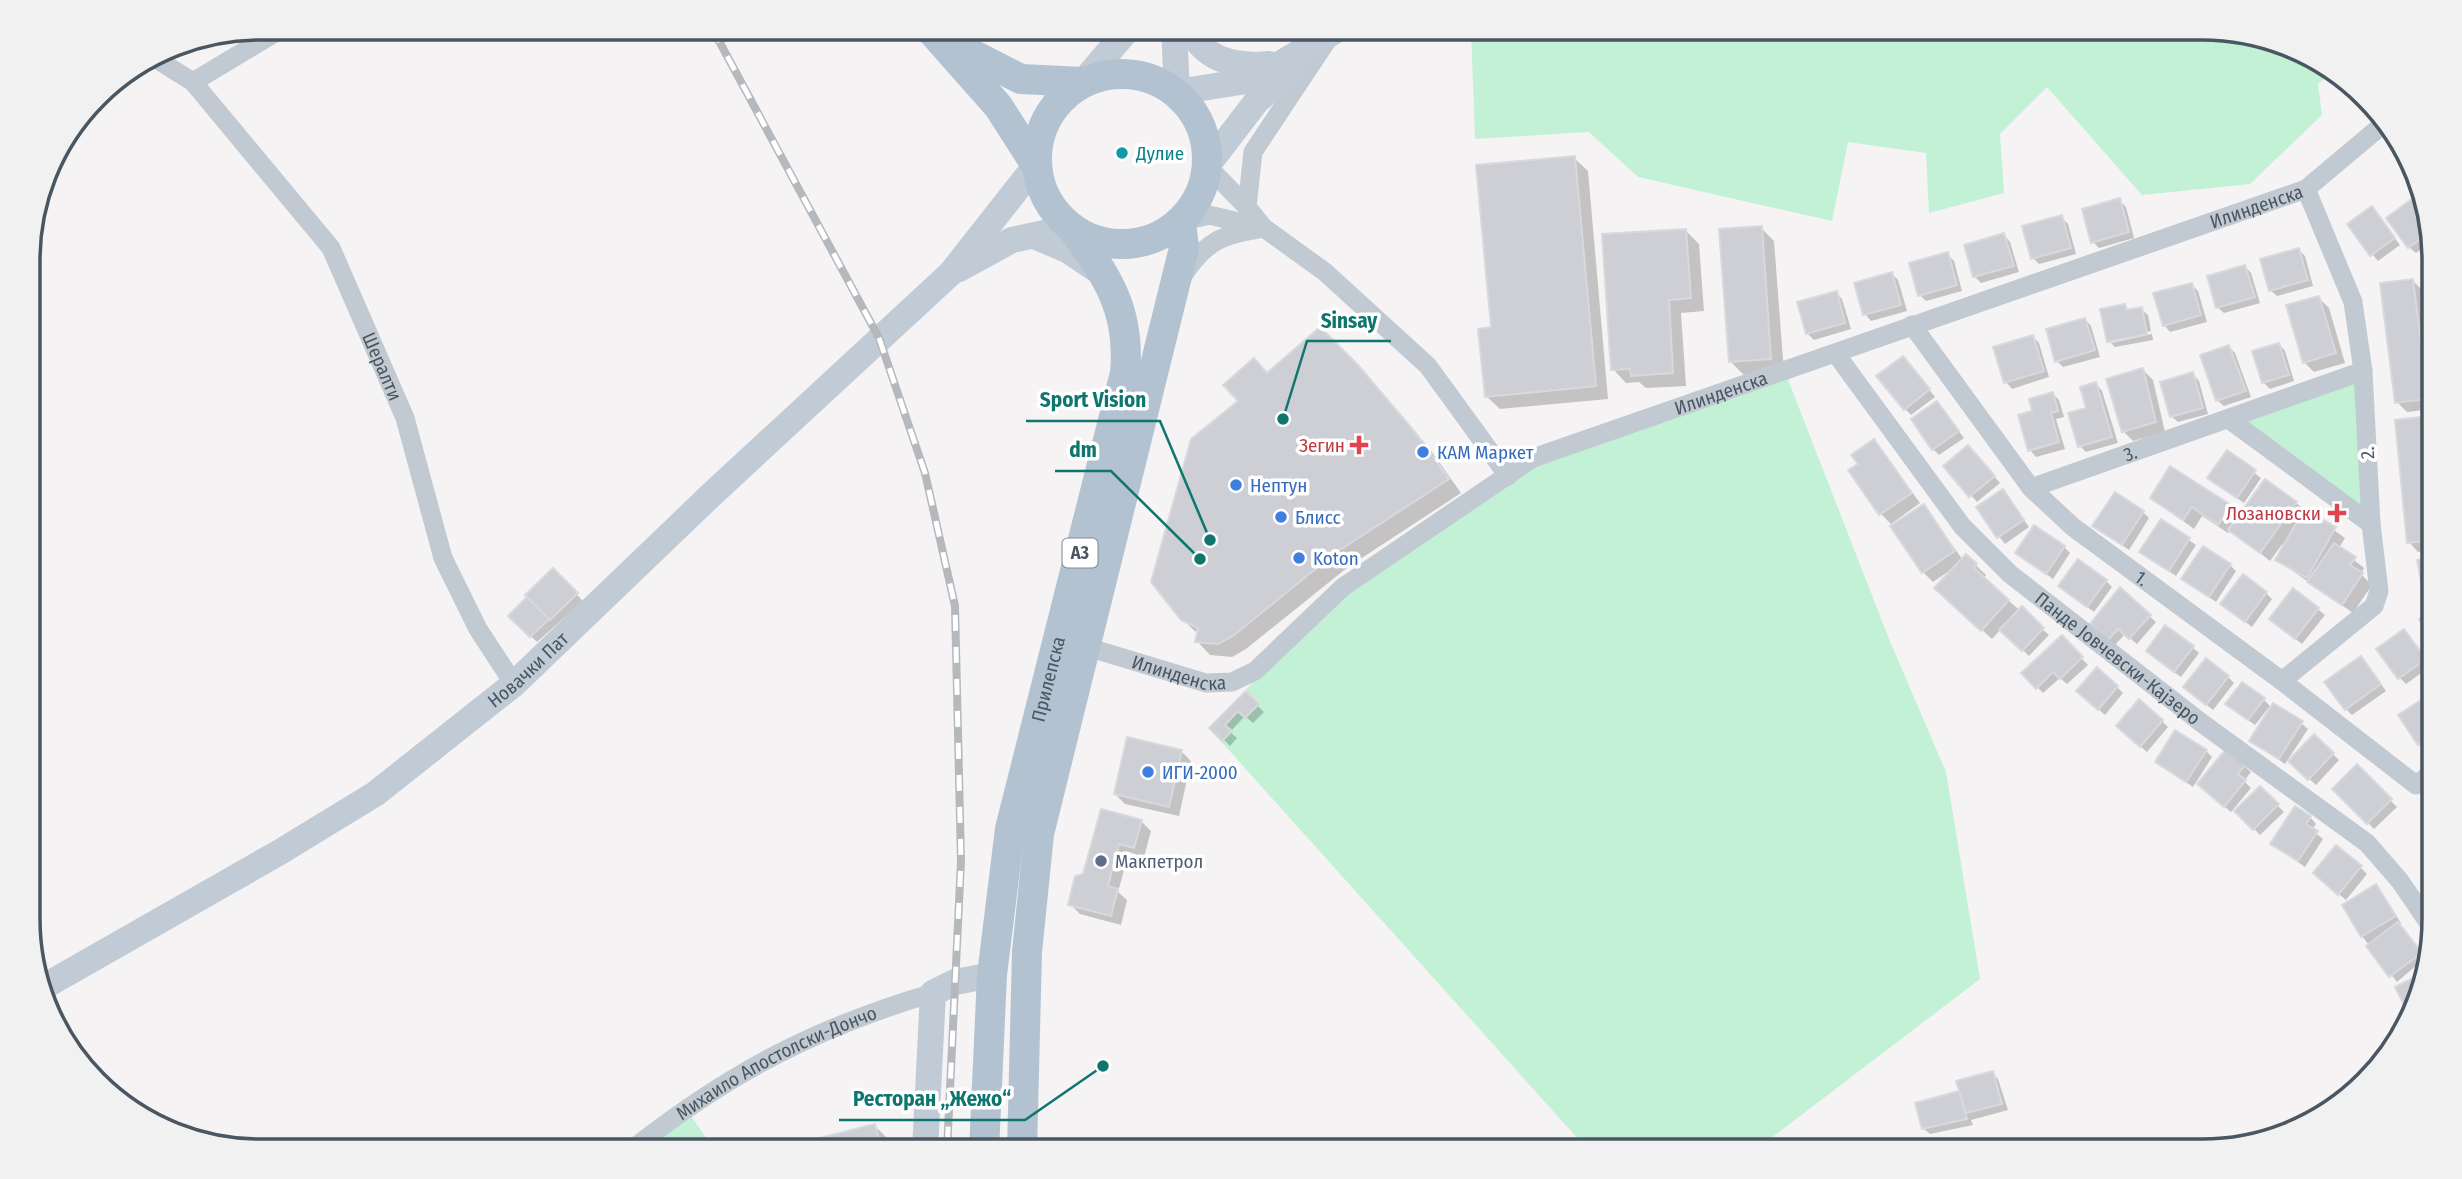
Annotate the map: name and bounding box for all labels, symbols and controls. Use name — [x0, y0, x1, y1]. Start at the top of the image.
place label: Дулие — [1135, 142, 1184, 165]
marker: Дулие — [1114, 145, 1130, 161]
street label: Илинденска — [2207, 180, 2306, 234]
callout: Sinsay — [1307, 299, 1391, 341]
text: Sinsay — [1321, 308, 1378, 334]
street label: Шералти — [357, 329, 407, 404]
street label: Илинденска — [1671, 366, 1770, 420]
callout: Sport Vision — [1026, 379, 1160, 421]
text: Sport Vision — [1040, 387, 1146, 413]
callout: dm — [1055, 429, 1111, 471]
place label: Зегин — [1299, 434, 1345, 457]
text: dm — [1069, 437, 1097, 463]
marker: Зегин — [1351, 437, 1367, 453]
place label: КАМ Маркет — [1437, 441, 1534, 464]
street label: 3. — [2120, 441, 2140, 467]
marker: КАМ Маркет — [1415, 444, 1431, 460]
street label: 2. — [2356, 446, 2379, 460]
place label: Нептун — [1250, 474, 1307, 497]
marker: Нептун — [1228, 477, 1244, 493]
place label: Лозановски — [2226, 502, 2321, 525]
marker: Лозановски — [2327, 503, 2347, 523]
place label: Блисс — [1295, 506, 1341, 529]
marker: Блисс — [1273, 509, 1289, 525]
road number: A3 — [1062, 538, 1098, 568]
place label: Koton — [1313, 547, 1359, 570]
marker: Koton — [1291, 550, 1307, 566]
street label: 1. — [2130, 566, 2153, 591]
street label: Панде Јовчевски-Кајзеро — [2031, 587, 2205, 730]
street label: Новачки Пат — [483, 627, 573, 712]
street label: Прилепска — [1027, 634, 1070, 724]
street label: Илинденска — [1129, 650, 1227, 695]
place label: ИГИ-2000 — [1162, 761, 1238, 784]
marker: ИГИ-2000 — [1140, 764, 1156, 780]
place label: Макпетрол — [1115, 850, 1203, 873]
marker: Макпетрол — [1093, 853, 1109, 869]
street label: Михаило Апостолски-Дончо — [672, 1001, 880, 1125]
callout: Ресторан „Жежо“ — [839, 1078, 1025, 1120]
text: Ресторан „Жежо“ — [853, 1086, 1011, 1112]

